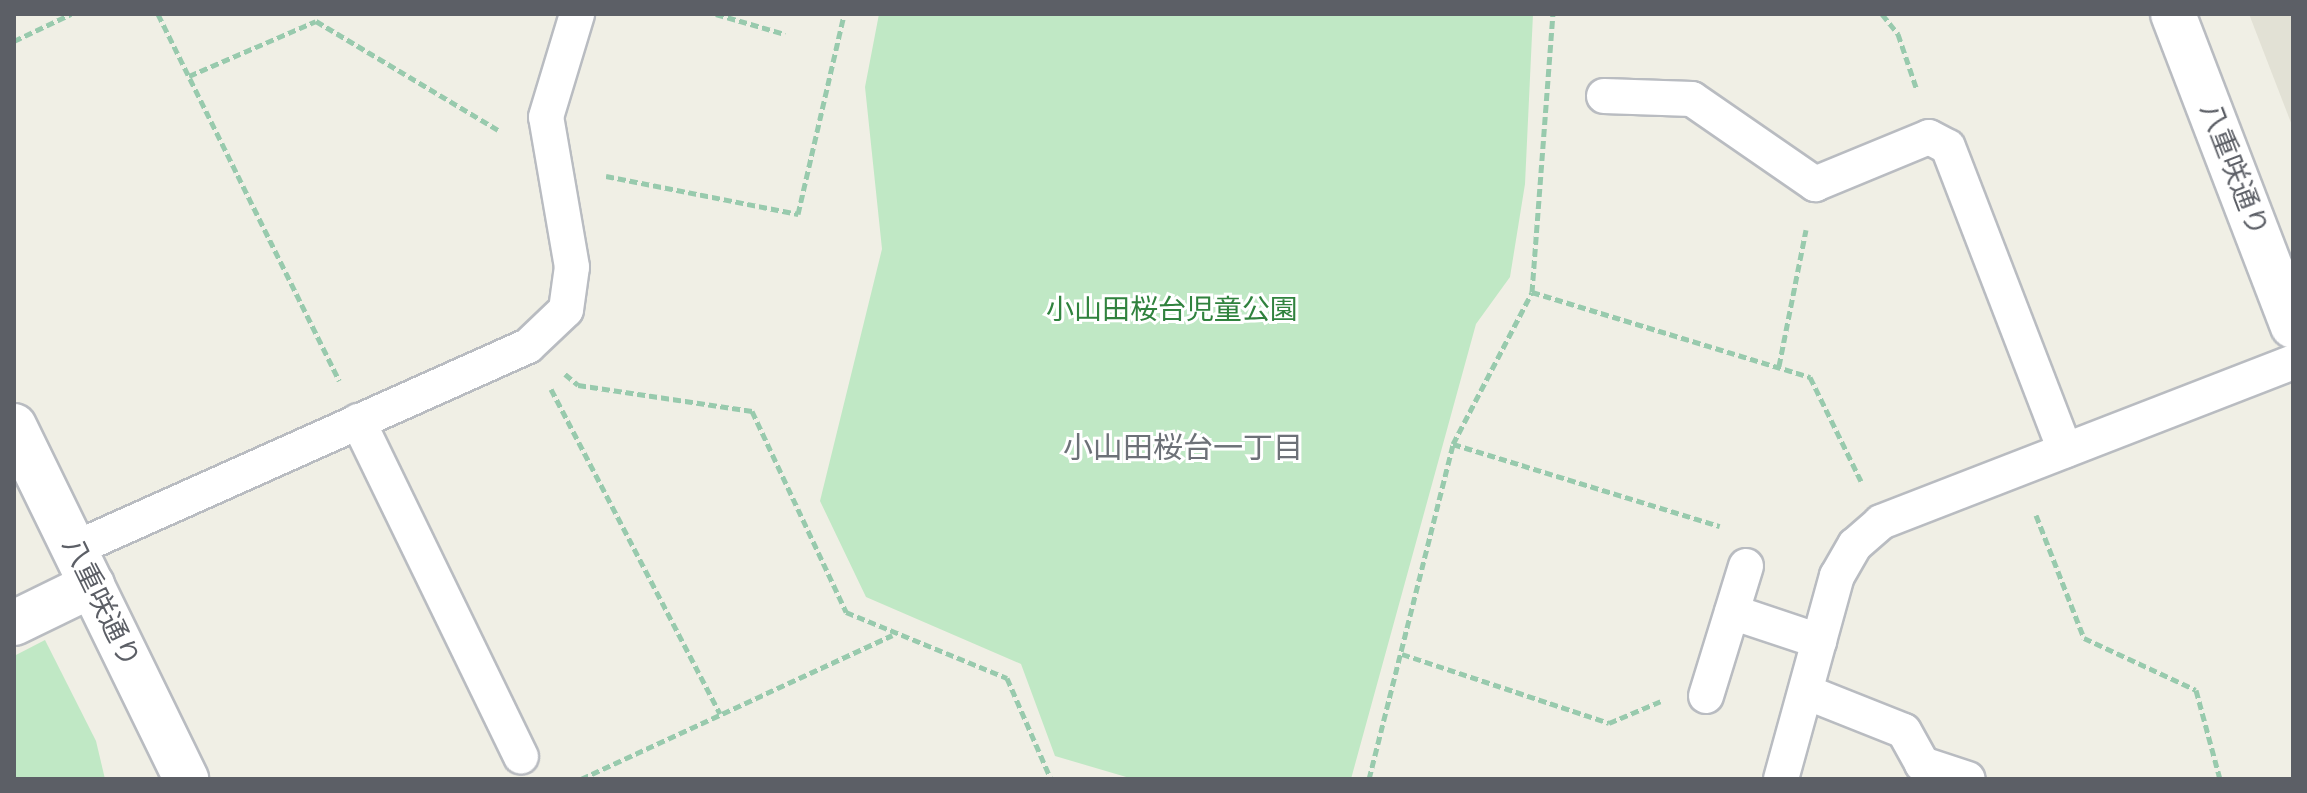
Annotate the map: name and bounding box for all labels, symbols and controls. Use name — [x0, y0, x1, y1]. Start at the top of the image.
street label: 八重咲通り — [2192, 99, 2274, 241]
park label: 小山田桜台児童公園 — [1046, 294, 1298, 328]
district label: 小山田桜台一丁目 — [1063, 431, 1303, 467]
street label: 八重咲通り — [54, 533, 146, 673]

